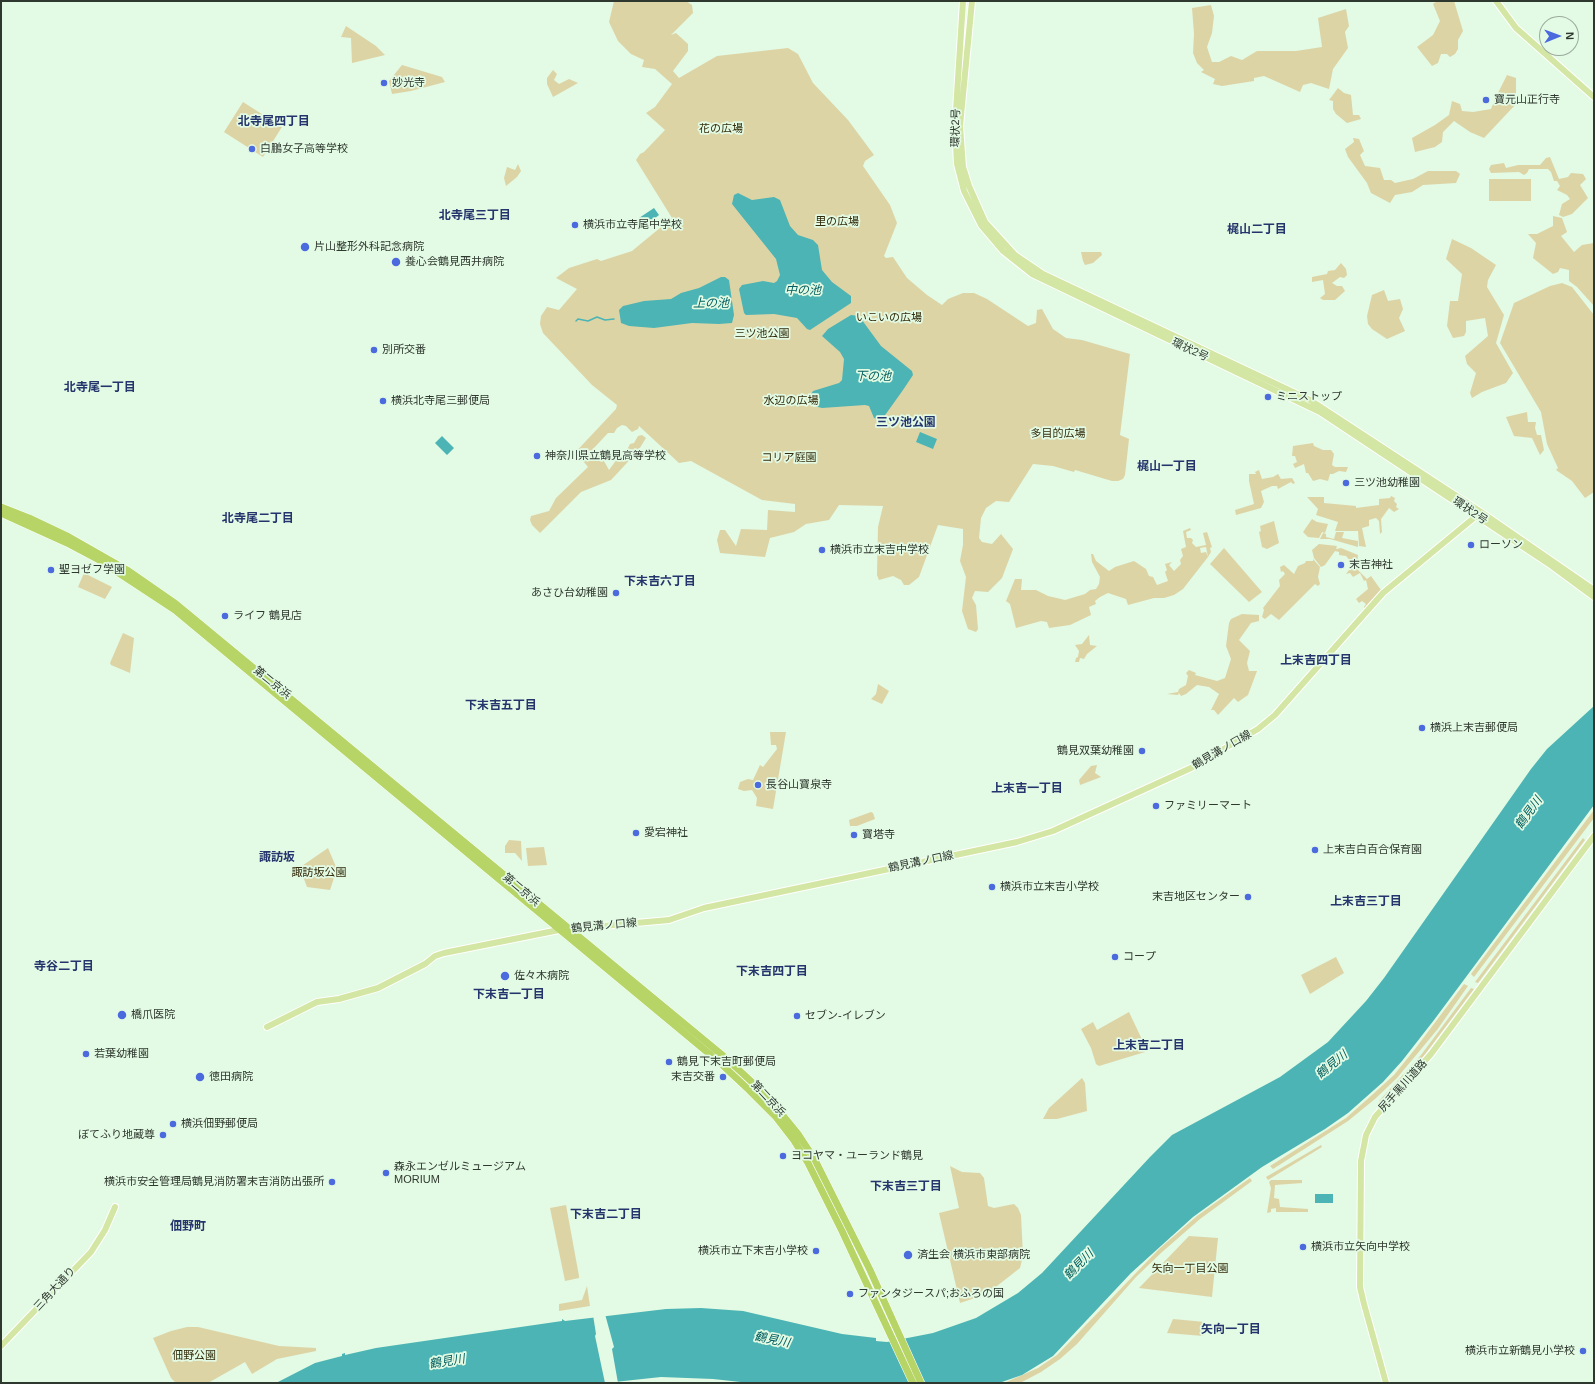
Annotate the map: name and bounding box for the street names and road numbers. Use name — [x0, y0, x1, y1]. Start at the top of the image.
street label: 環状2号 — [949, 108, 963, 148]
street label: 環状2号 — [1169, 336, 1211, 364]
street label: 環状2号 — [1450, 495, 1490, 527]
street label: 第二京浜 — [251, 664, 293, 702]
street label: 鶴見溝ノ口線 — [1190, 728, 1254, 772]
street label: 鶴見溝ノ口線 — [887, 849, 955, 875]
street label: 第二京浜 — [500, 871, 542, 909]
street label: 鶴見溝ノ口線 — [571, 917, 637, 935]
street label: 尻手黒川道路 — [1376, 1057, 1430, 1115]
street label: 第二京浜 — [748, 1078, 788, 1120]
street label: 三角大通り — [31, 1264, 79, 1314]

